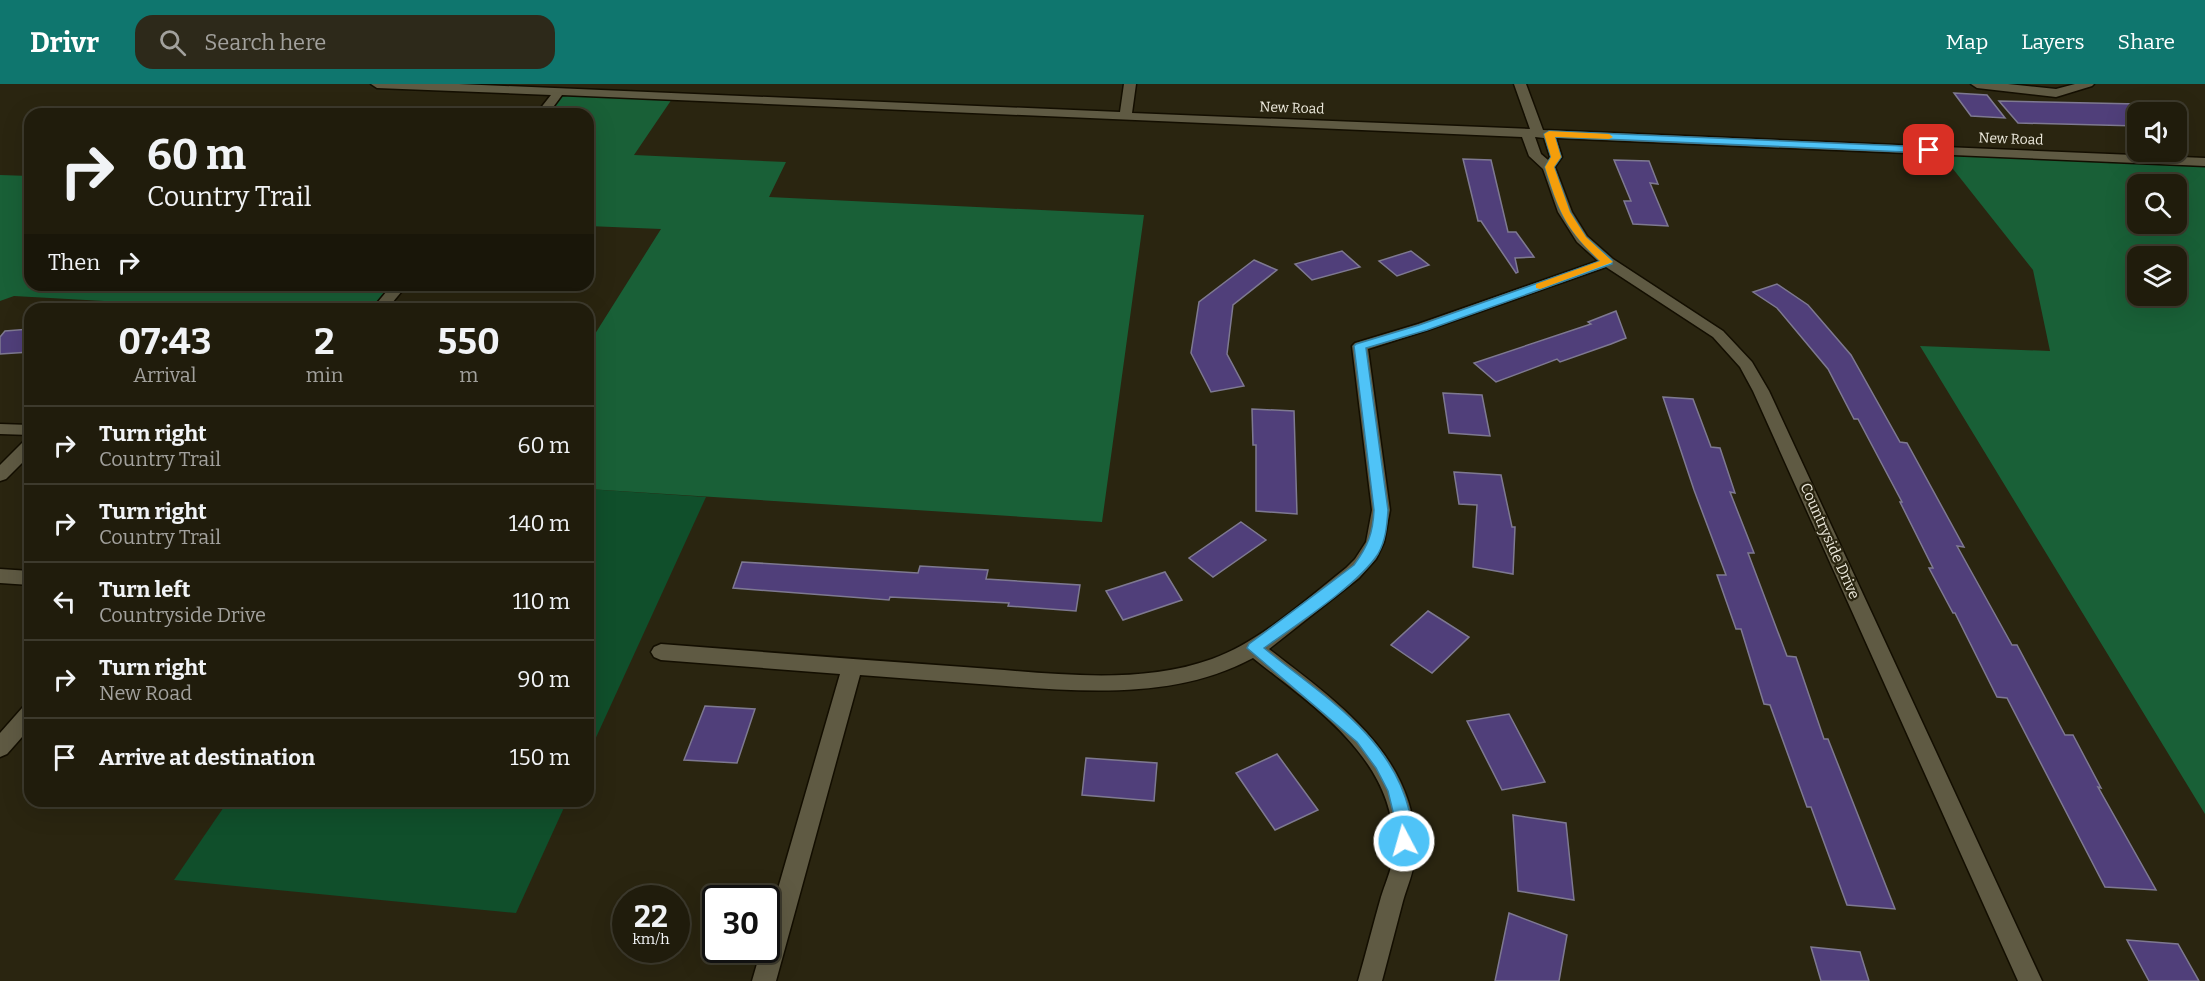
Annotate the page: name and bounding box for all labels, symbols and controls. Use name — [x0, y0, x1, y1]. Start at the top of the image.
search box — [135, 15, 555, 69]
text: Drivr — [30, 26, 99, 59]
icon: search — [156, 26, 189, 59]
text: Search here — [204, 29, 326, 56]
text: Map — [1946, 29, 1988, 55]
text: Layers — [2021, 29, 2085, 55]
text: Share — [2118, 29, 2175, 55]
street label: New Road — [1259, 98, 1325, 118]
map controls — [2127, 102, 2187, 306]
button: sound — [2127, 102, 2187, 162]
pin — [1903, 124, 1954, 175]
street label: New Road — [1978, 129, 2044, 149]
text: 60 m — [147, 130, 246, 180]
icon: right — [48, 132, 126, 210]
icon: arrive — [1912, 133, 1945, 166]
button: search — [2127, 174, 2187, 234]
text: Country Trail — [147, 181, 312, 213]
icon: right — [112, 246, 145, 279]
button: layers — [2127, 246, 2187, 306]
text: Then — [48, 249, 100, 276]
text: 07:43 — [118, 320, 211, 364]
text: 2 — [314, 320, 335, 364]
text: 550 — [438, 320, 500, 364]
text: Arrival — [133, 363, 197, 387]
text: min — [306, 363, 343, 387]
text: m — [459, 363, 478, 387]
text: Turn right — [99, 420, 207, 447]
icon: right — [48, 429, 81, 462]
text: 60 m — [518, 432, 570, 459]
text: Country Trail — [99, 447, 221, 471]
street label: Countryside Drive — [1796, 480, 1864, 602]
text: Turn right — [99, 498, 207, 525]
icon: right — [48, 507, 81, 540]
text: 140 m — [509, 510, 570, 537]
text: Country Trail — [99, 525, 221, 549]
text: Turn left — [99, 576, 191, 603]
icon: left — [48, 585, 81, 618]
text: 110 m — [513, 588, 570, 615]
text: Countryside Drive — [99, 603, 266, 627]
text: Turn right — [99, 654, 207, 681]
icon: right — [48, 663, 81, 696]
text: 90 m — [518, 666, 570, 693]
text: New Road — [99, 681, 192, 705]
icon: arrive — [48, 741, 81, 774]
text: Arrive at destination — [99, 744, 315, 771]
text: 150 m — [510, 744, 570, 771]
position arrow — [1372, 809, 1436, 873]
speed limit sign: 30 — [702, 885, 780, 963]
text: 22 — [634, 899, 668, 935]
text: km/h — [632, 930, 670, 948]

